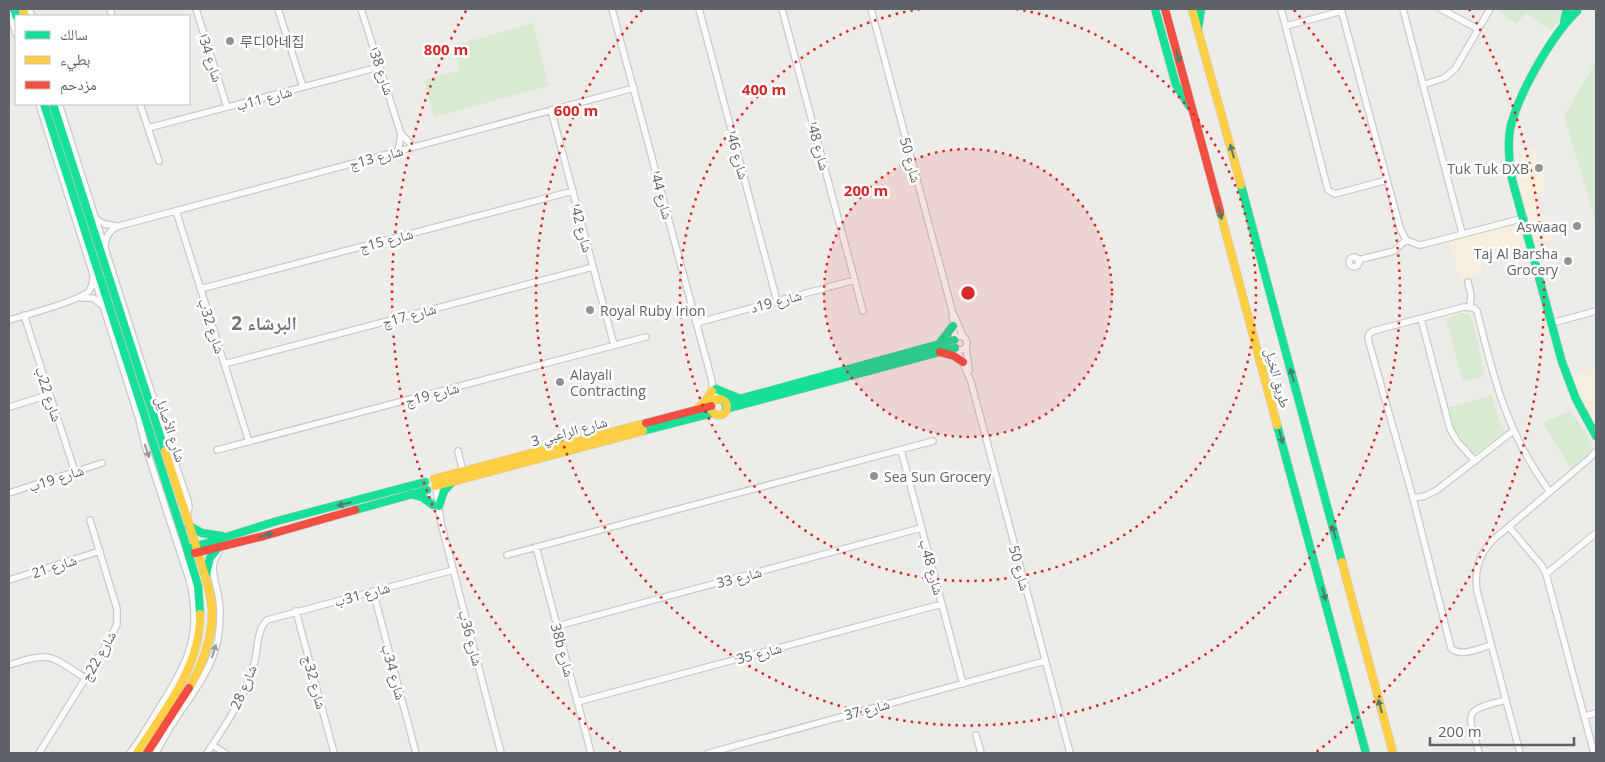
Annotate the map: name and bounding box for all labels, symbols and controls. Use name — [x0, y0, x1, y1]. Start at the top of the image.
legend — [15, 15, 190, 105]
text: سالك — [60, 24, 88, 44]
street label: شارع 34ا — [193, 31, 228, 85]
place label: 루디아네집 — [240, 32, 304, 51]
marker: 루디아네집 — [224, 35, 236, 47]
text: 800 m — [424, 39, 468, 59]
street label: شارع 38ا — [364, 44, 399, 98]
one-way arrow — [1174, 48, 1182, 63]
text: بطيء — [60, 49, 90, 72]
text: مزدحم — [60, 74, 97, 95]
text: 400 m — [742, 79, 786, 99]
street label: شارع 11ب — [234, 81, 294, 116]
text: 600 m — [554, 100, 598, 120]
street label: شارع 48ا — [802, 120, 835, 173]
street label: شارع 46ا — [721, 129, 754, 182]
street label: شارع 50 — [895, 135, 926, 185]
street label: شارع 13ج — [347, 141, 405, 174]
one-way arrow — [1228, 143, 1236, 158]
place label: Tuk Tuk DXB — [1447, 159, 1529, 178]
marker: Tuk Tuk DXB — [1533, 162, 1545, 174]
street label: شارع 44ا — [645, 169, 678, 222]
text: 200 m — [844, 180, 888, 200]
street label: شارع 42ا — [565, 202, 598, 255]
one-way arrow — [1217, 205, 1225, 220]
place label: Aswaaq — [1517, 217, 1567, 236]
marker: Aswaaq — [1571, 220, 1583, 232]
street label: شارع 15ج — [357, 224, 415, 257]
place label: Taj Al Barsha Grocery — [1474, 244, 1559, 279]
marker: Taj Al Barsha Grocery — [1562, 255, 1574, 267]
centre of rings — [959, 284, 977, 302]
street label: شارع 19د — [748, 285, 804, 318]
street label: شارع 32ب — [193, 296, 230, 356]
street label: شارع 17ج — [380, 299, 438, 332]
place label: Royal Ruby Irion — [600, 301, 706, 320]
marker: Royal Ruby Irion — [584, 304, 596, 316]
district label: البرشاء 2 — [231, 310, 297, 336]
street label: طريق الخيل — [1260, 346, 1295, 410]
street label: شارع 22ب — [30, 364, 67, 424]
place label: Alayali Contracting — [570, 365, 646, 400]
one-way arrow — [1287, 368, 1295, 383]
marker: Alayali Contracting — [554, 376, 566, 388]
street label: شارع 19ج — [403, 378, 461, 411]
street label: شارع الأصايل — [150, 394, 191, 465]
street label: شارع الراعبي 3 — [529, 412, 610, 453]
one-way arrow — [1278, 430, 1286, 445]
one-way arrow — [143, 444, 151, 459]
street label: شارع 19ب — [26, 460, 86, 497]
place label: Sea Sun Grocery — [884, 467, 992, 486]
marker: Sea Sun Grocery — [868, 470, 880, 482]
one-way arrow — [337, 500, 352, 508]
one-way arrow — [1330, 525, 1338, 540]
one-way arrow — [259, 531, 274, 539]
street label: شارع 48ب — [914, 537, 949, 597]
street label: شارع 50 — [1004, 543, 1035, 593]
street label: شارع 21 — [29, 550, 79, 583]
street label: شارع 33 — [714, 562, 764, 593]
street label: شارع 31ب — [332, 577, 392, 612]
one-way arrow — [1320, 586, 1328, 601]
street label: شارع 36ب — [453, 608, 488, 668]
street label: 38b شارع — [546, 621, 579, 679]
street label: شارع 22ج — [76, 627, 121, 685]
street label: شارع 35 — [734, 638, 784, 669]
street label: شارع 34ب — [376, 642, 411, 702]
one-way arrow — [211, 643, 219, 658]
street label: شارع 32ج — [298, 653, 331, 711]
street label: شارع 28 — [225, 662, 262, 712]
street label: شارع 37 — [842, 694, 892, 725]
one-way arrow — [1376, 699, 1384, 714]
scale bar — [1430, 714, 1574, 746]
text: 200 m — [1438, 721, 1482, 741]

